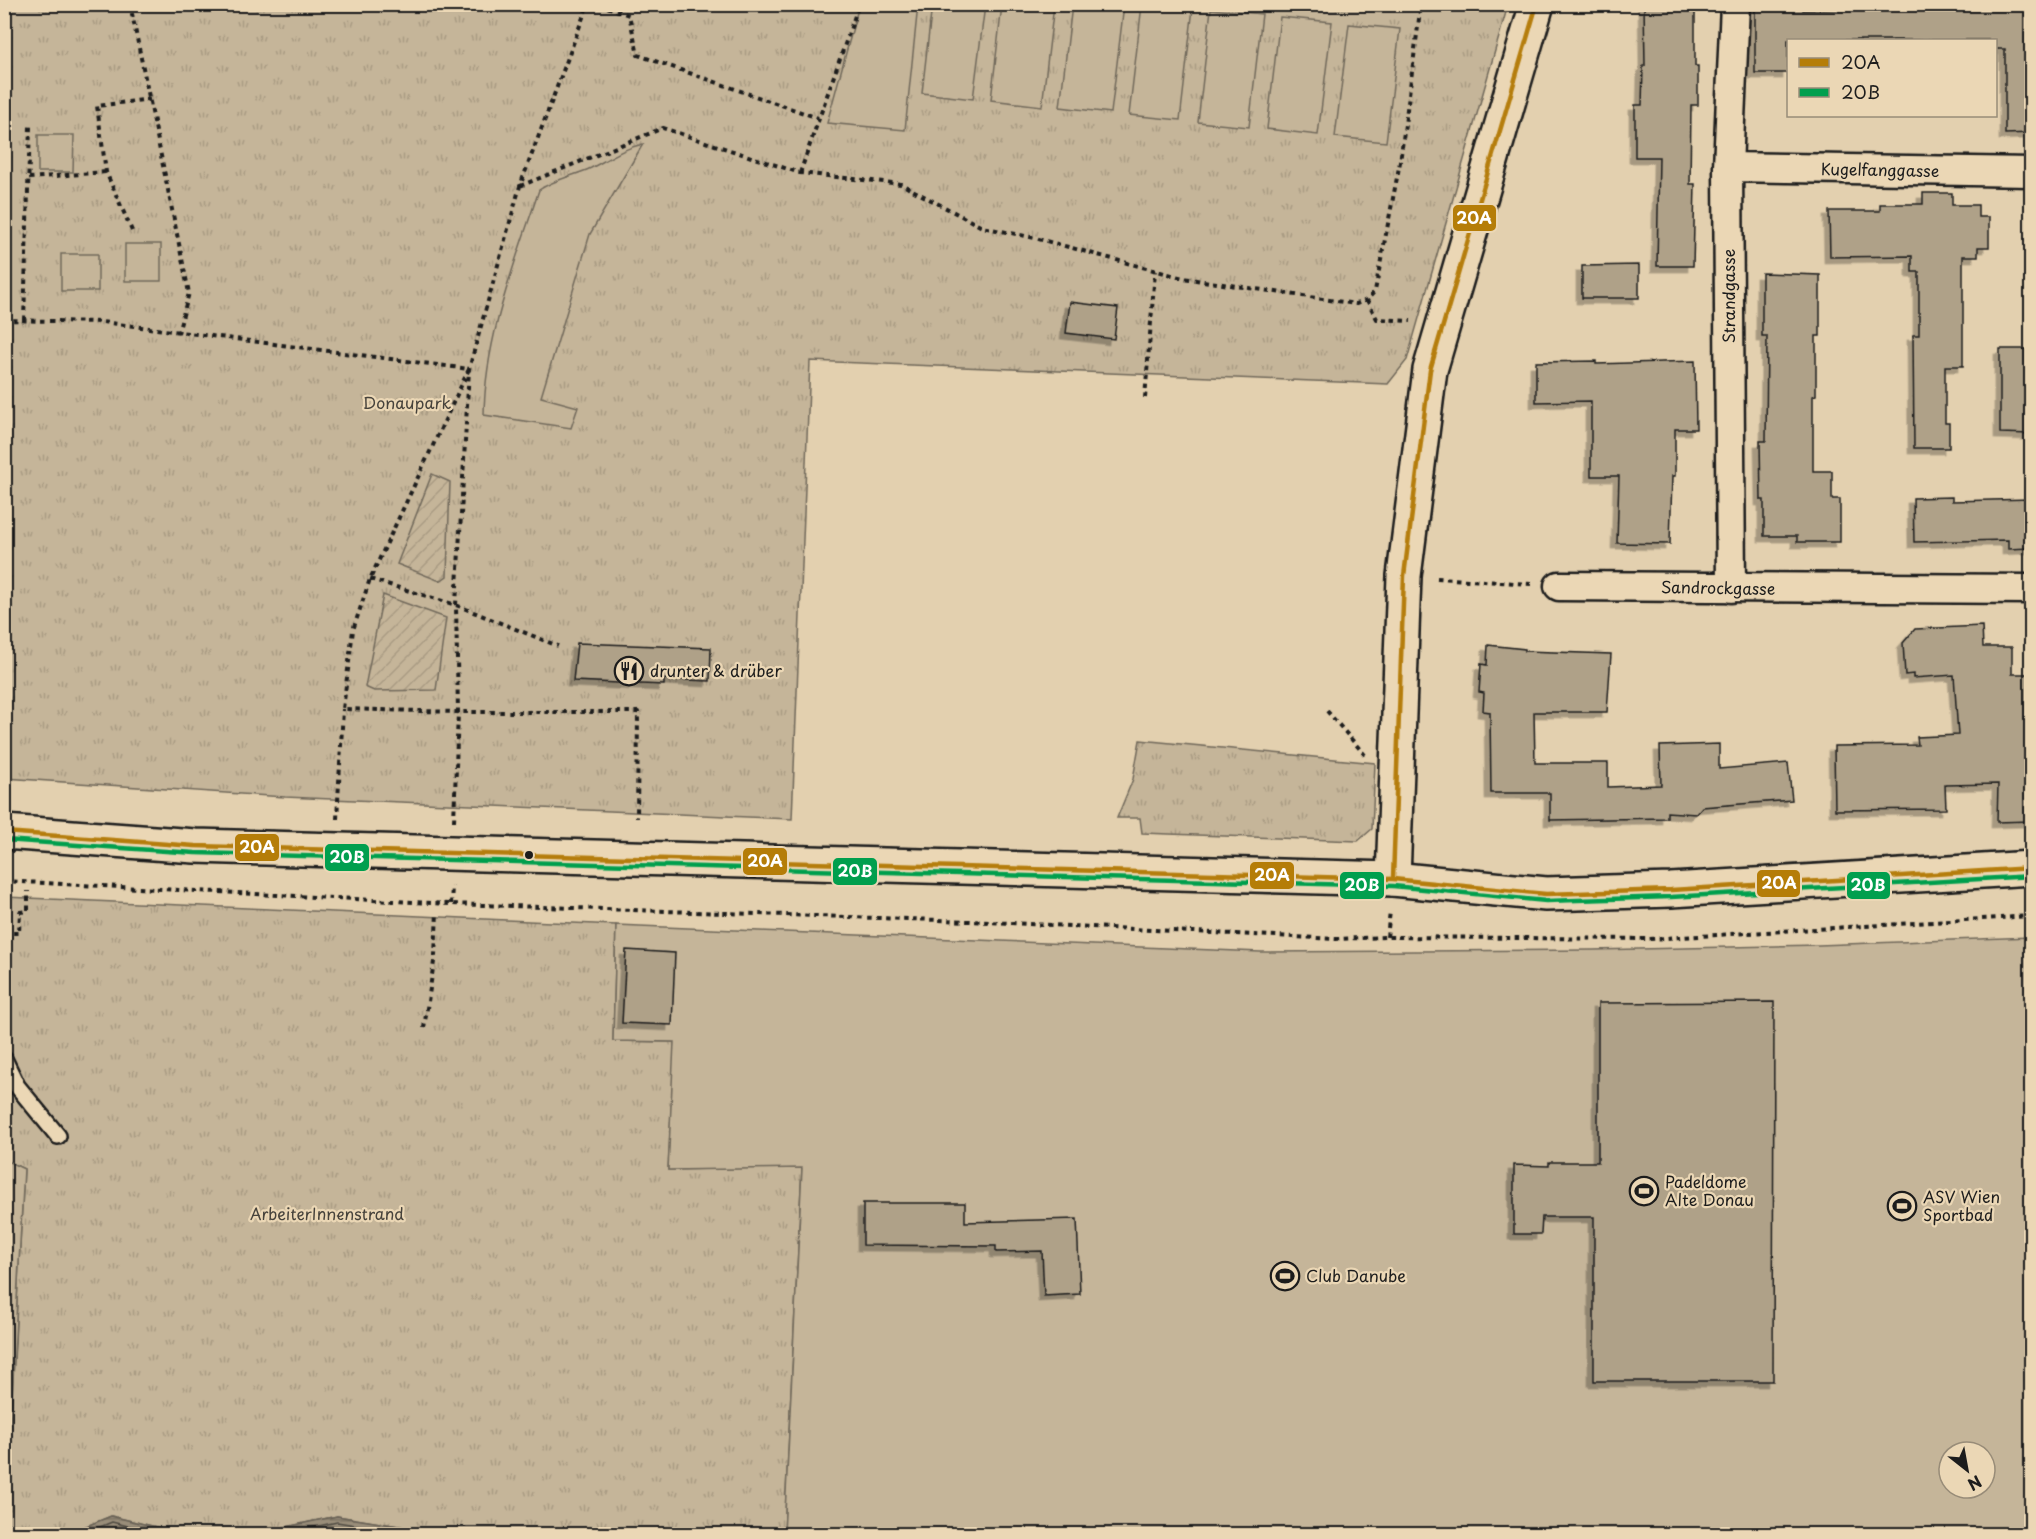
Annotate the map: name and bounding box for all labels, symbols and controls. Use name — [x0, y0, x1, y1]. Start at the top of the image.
legend — [1787, 39, 1997, 117]
text: 20A — [1841, 48, 1881, 75]
text: 20B — [1841, 78, 1880, 105]
street label: Kugelfanggasse — [1821, 156, 1939, 182]
line badge: 20A — [1452, 204, 1497, 232]
text: 20A — [1456, 205, 1492, 229]
street label: Strandgasse — [1716, 249, 1740, 343]
park label: Donaupark — [363, 390, 452, 414]
street label: Sandrockgasse — [1661, 574, 1775, 600]
restaurant icon: drunter & drüber — [613, 655, 645, 687]
place label: drunter & drüber — [650, 658, 783, 682]
line badge: 20A — [234, 833, 280, 862]
text: 20A — [239, 834, 275, 858]
line badge: 20B — [324, 843, 370, 872]
text: 20B — [330, 844, 364, 868]
line badge: 20A — [742, 847, 788, 876]
text: 20A — [747, 848, 783, 872]
unlabelled marker — [523, 849, 535, 861]
line badge: 20B — [832, 857, 878, 886]
text: 20B — [838, 858, 872, 882]
line badge: 20A — [1249, 861, 1295, 890]
text: 20A — [1254, 862, 1290, 886]
line badge: 20A — [1756, 869, 1801, 898]
text: 20A — [1761, 870, 1797, 894]
line badge: 20B — [1339, 871, 1385, 900]
line badge: 20B — [1846, 871, 1891, 900]
text: 20B — [1345, 872, 1379, 896]
text: 20B — [1851, 872, 1885, 896]
place label: Padeldome Alte Donau — [1665, 1169, 1754, 1211]
sports icon: Padeldome Alte Donau — [1628, 1175, 1660, 1207]
place label: ASV Wien Sportbad — [1923, 1184, 2000, 1226]
sports icon: ASV Wien Sportbad — [1886, 1190, 1918, 1222]
park label: ArbeiterInnenstrand — [250, 1201, 404, 1225]
sports icon: Club Danube — [1269, 1260, 1301, 1292]
place label: Club Danube — [1306, 1263, 1406, 1287]
north arrow — [1937, 1440, 1997, 1500]
text: N — [1964, 1470, 1987, 1497]

